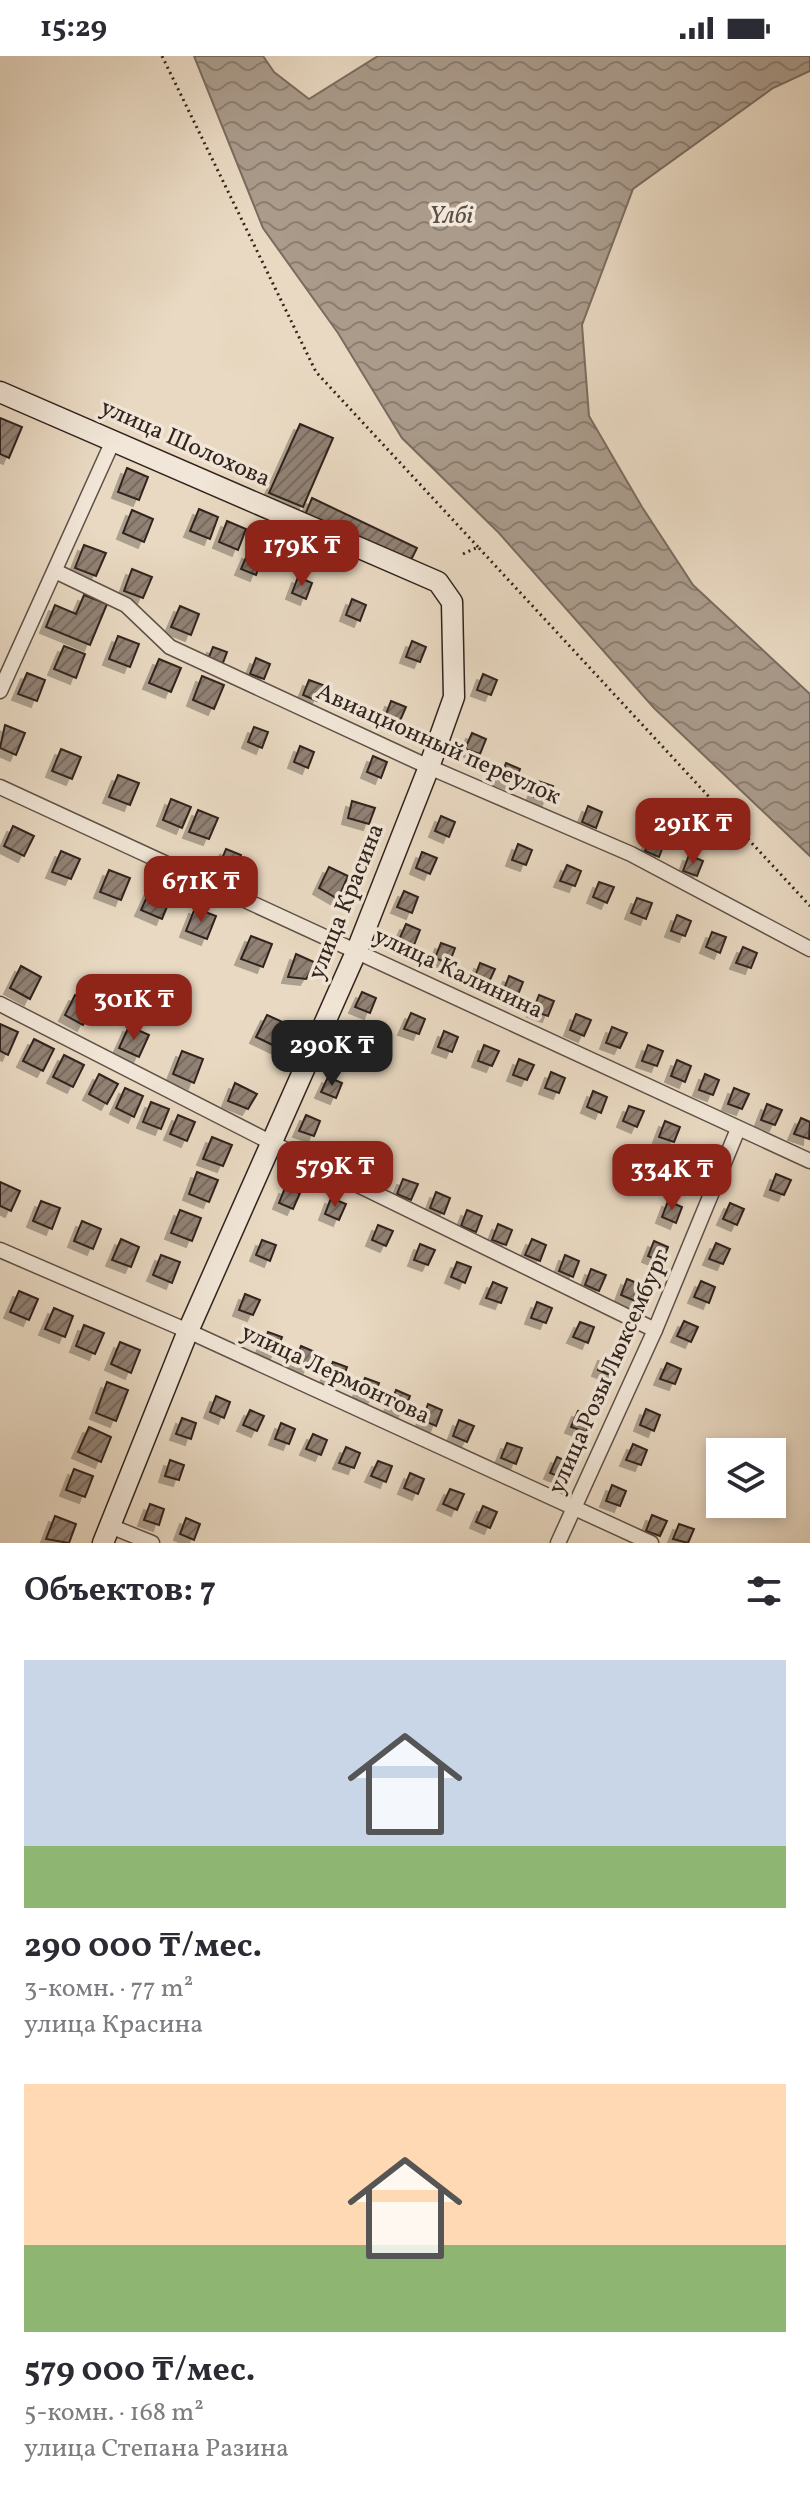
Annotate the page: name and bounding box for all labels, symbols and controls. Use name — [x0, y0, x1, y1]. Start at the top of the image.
text: 15:29 — [40, 7, 107, 49]
water label: Үлбі — [429, 198, 474, 234]
street label: улица Шолохова — [95, 391, 275, 497]
pin: 179K ₸ — [237, 520, 367, 588]
text: 179K ₸ — [263, 528, 341, 564]
street label: Авиационный переулок — [310, 676, 566, 814]
pin: 291K ₸ — [628, 798, 758, 866]
text: 291K ₸ — [653, 806, 733, 842]
street label: улица Красина — [300, 819, 394, 985]
pin: 671K ₸ — [136, 856, 266, 924]
text: 671K ₸ — [162, 864, 240, 900]
street label: улица Калинина — [368, 920, 548, 1028]
pin: 301K ₸ — [69, 974, 199, 1042]
text: 301K ₸ — [94, 982, 174, 1018]
pin: 290K ₸ — [267, 1020, 397, 1088]
text: 290K ₸ — [289, 1028, 375, 1064]
pin: 579K ₸ — [270, 1141, 400, 1209]
pin: 334K ₸ — [607, 1144, 737, 1212]
text: 579K ₸ — [295, 1149, 375, 1185]
text: 334K ₸ — [630, 1152, 714, 1188]
street label: улица Розы Люксембург — [541, 1244, 680, 1500]
street label: улица Лермонтова — [235, 1316, 435, 1434]
map controls — [706, 1438, 786, 1518]
button: layers — [706, 1438, 786, 1518]
text: Объектов: 7 — [24, 1568, 216, 1615]
icon: filters — [742, 1569, 786, 1613]
icon: home — [333, 1712, 477, 1856]
text: 290 000 ₸/мес. — [24, 1924, 262, 1971]
text: 3-комн. · 77 m² — [24, 1971, 193, 2007]
text: улица Красина — [24, 2007, 203, 2043]
icon: home — [333, 2136, 477, 2280]
text: 579 000 ₸/мес. — [24, 2348, 255, 2395]
text: 5-комн. · 168 m² — [24, 2395, 204, 2431]
text: улица Степана Разина — [24, 2431, 289, 2467]

